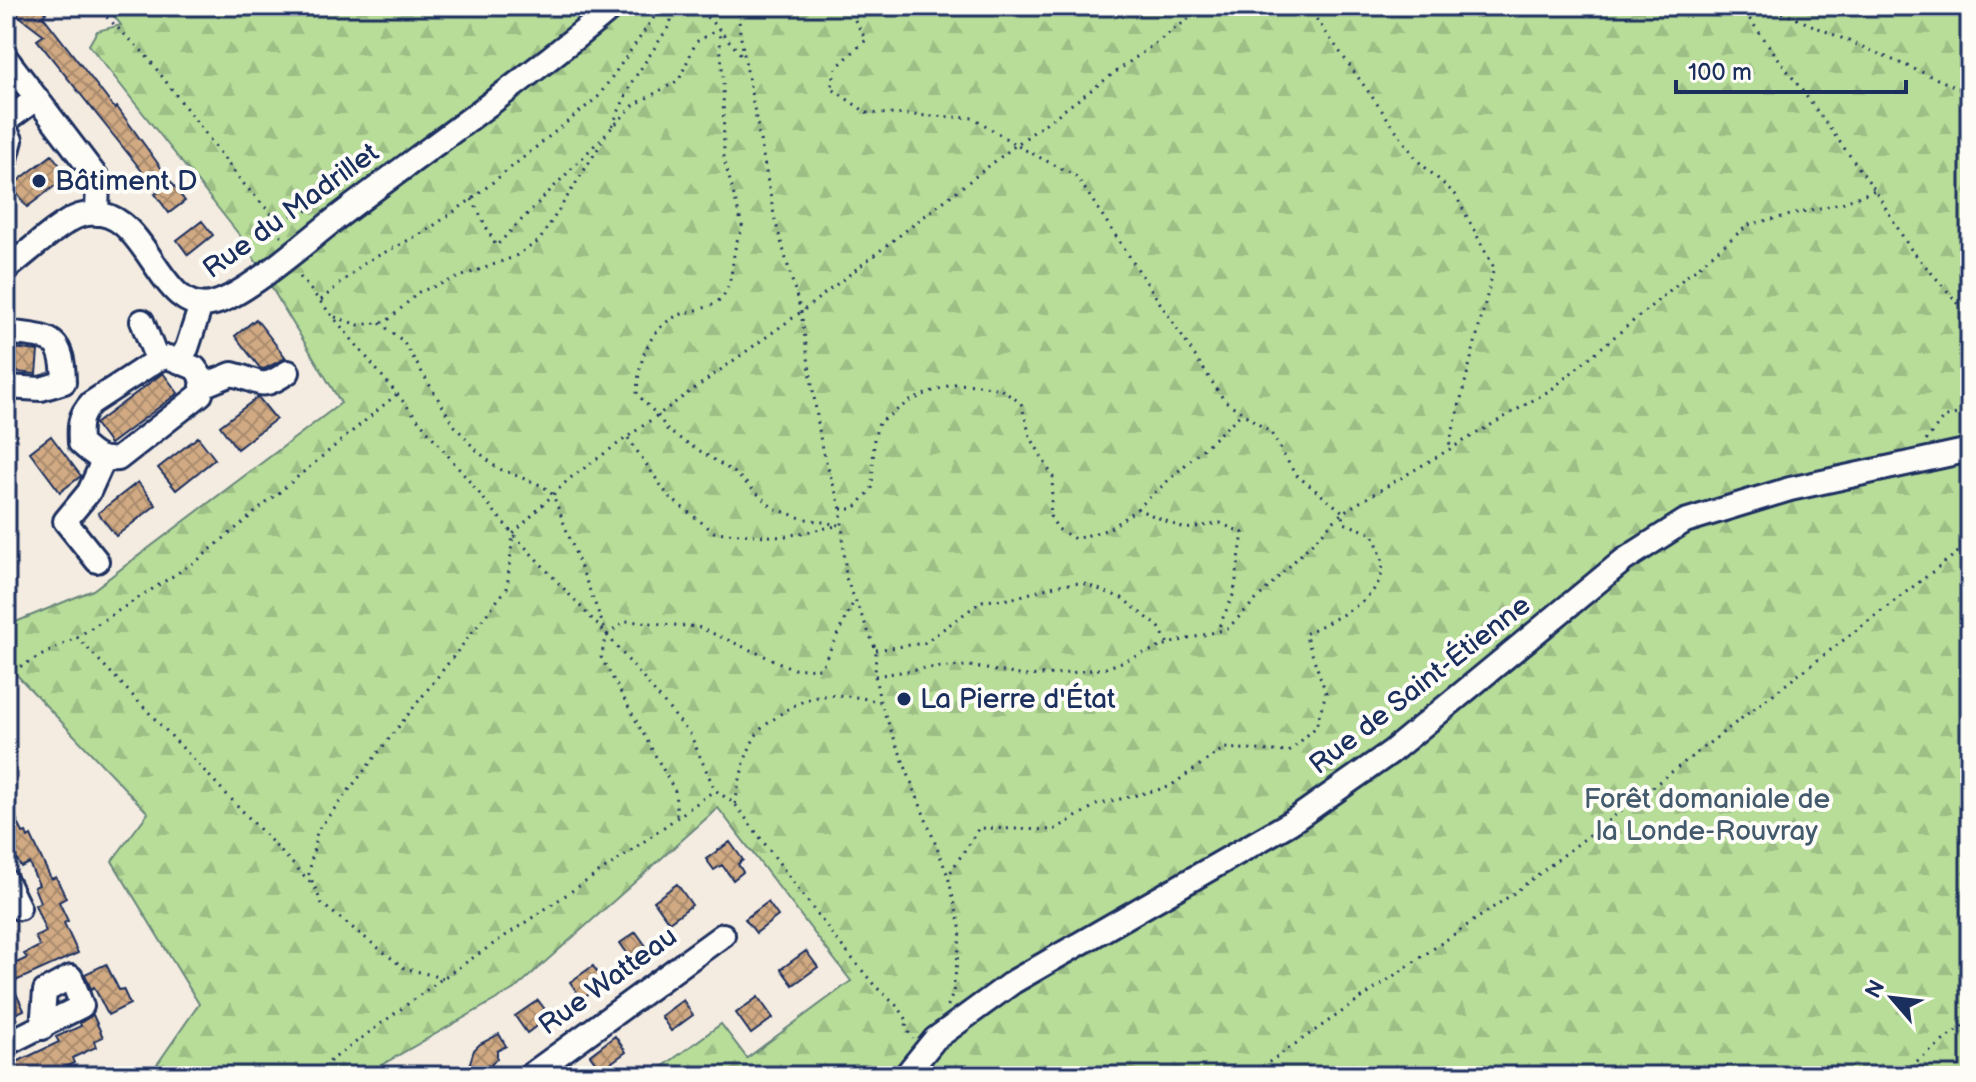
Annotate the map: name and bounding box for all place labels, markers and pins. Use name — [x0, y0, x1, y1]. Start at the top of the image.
place label: Bâtiment D — [55, 165, 197, 198]
marker: Bâtiment D — [30, 172, 48, 190]
place label: La Pierre d'État — [920, 682, 1116, 716]
marker: La Pierre d'État — [895, 690, 913, 708]

